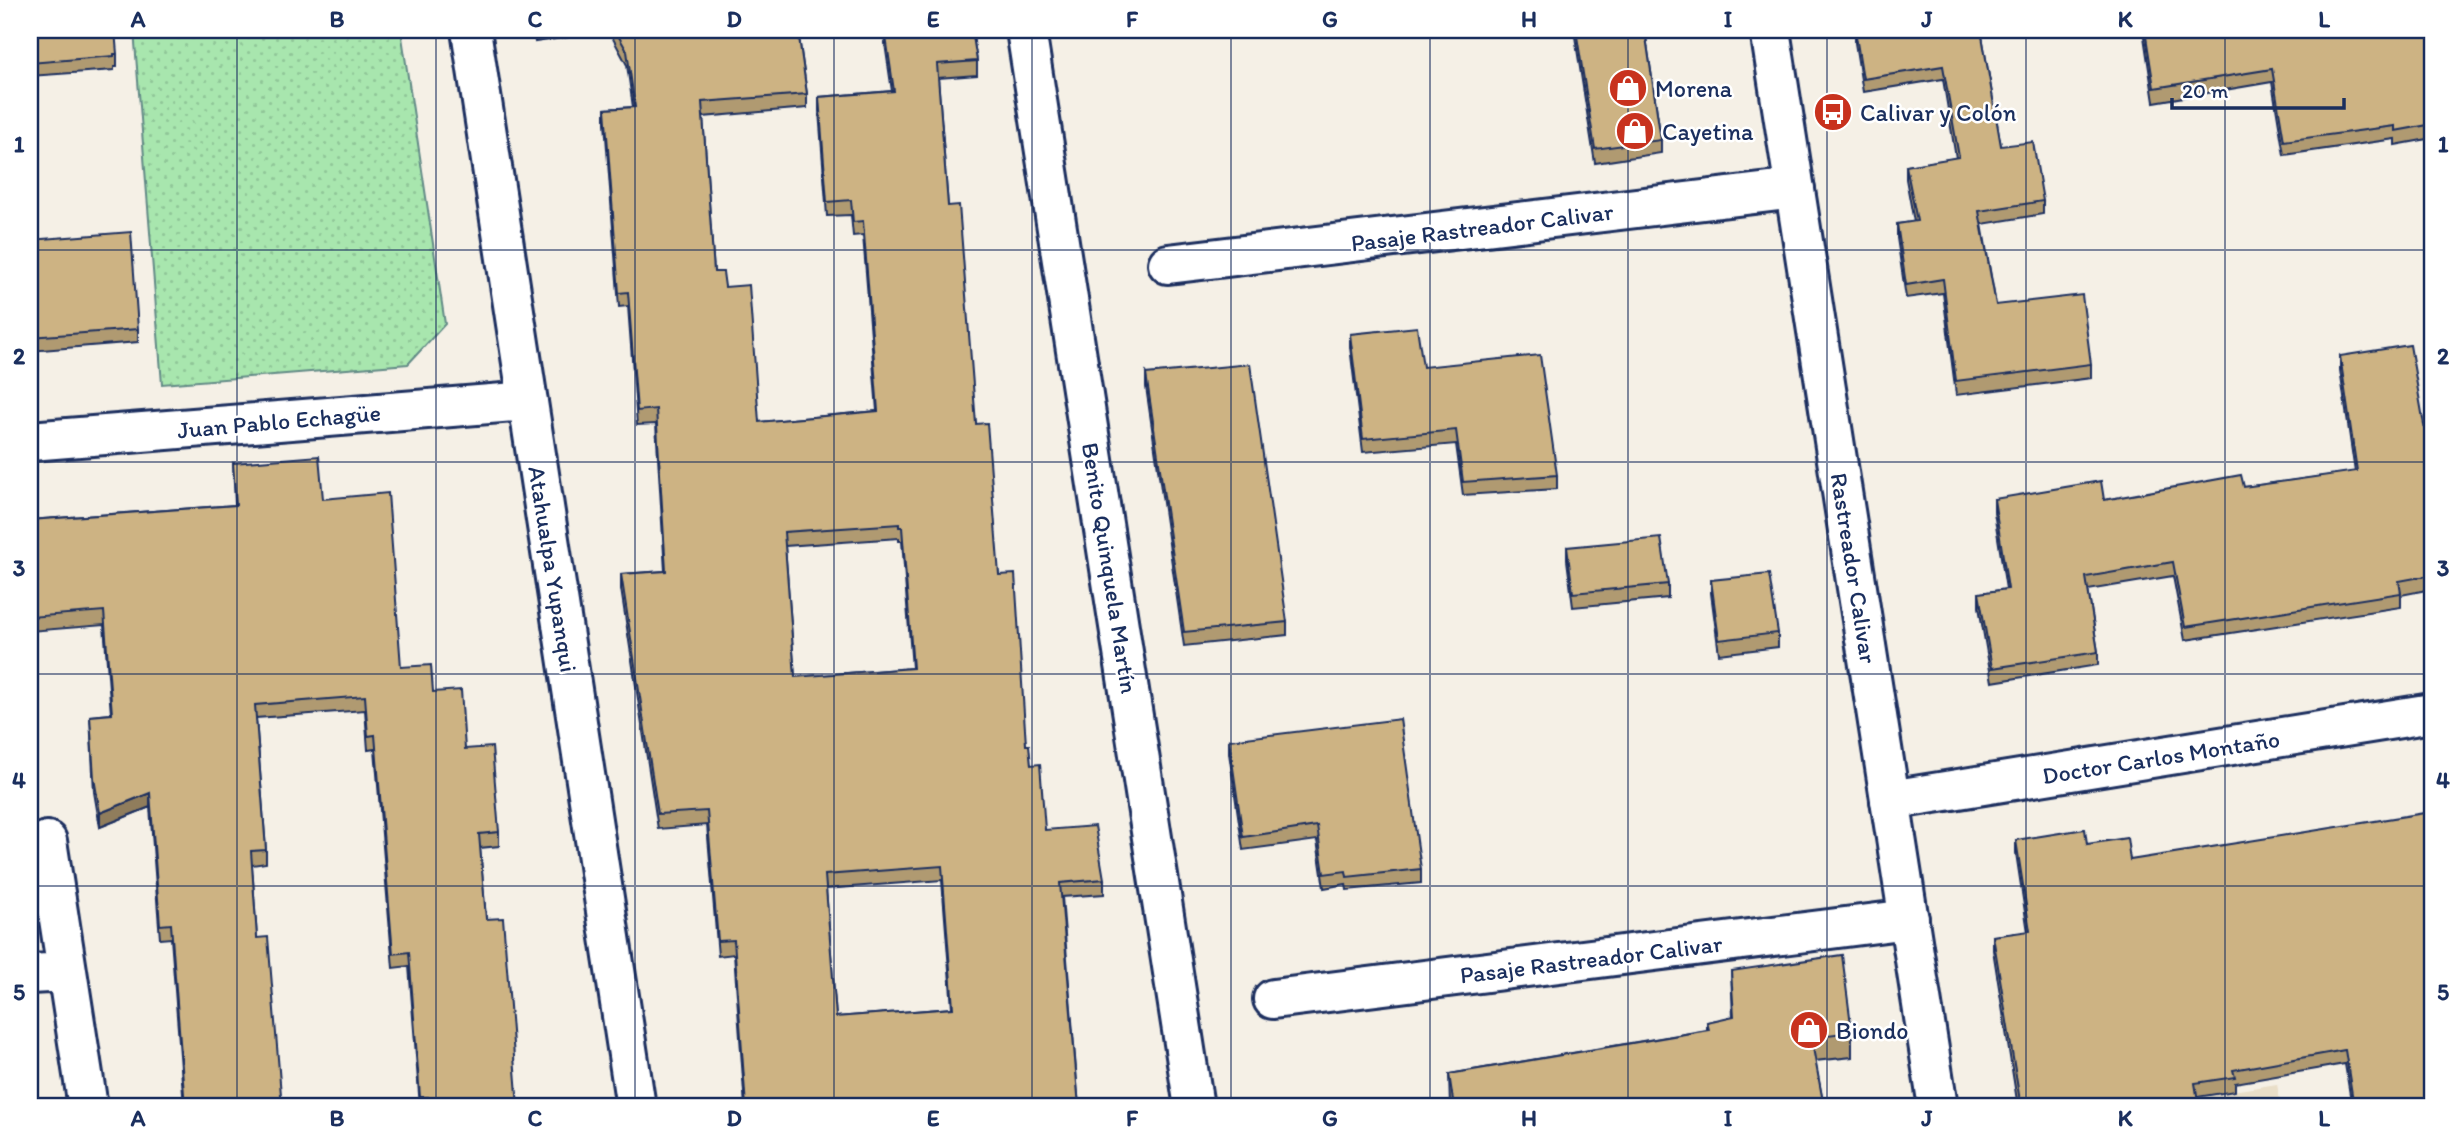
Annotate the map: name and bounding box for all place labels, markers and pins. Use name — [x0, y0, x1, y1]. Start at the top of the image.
shop icon: Morena — [1607, 67, 1649, 109]
place label: Morena — [1655, 74, 1733, 103]
bus stop icon: Calivar y Colón — [1812, 91, 1854, 133]
place label: Calivar y Colón — [1860, 98, 2017, 127]
shop icon: Cayetina — [1614, 110, 1656, 152]
place label: Cayetina — [1662, 117, 1754, 146]
shop icon: Biondo — [1788, 1009, 1830, 1051]
place label: Biondo — [1836, 1016, 1908, 1045]

